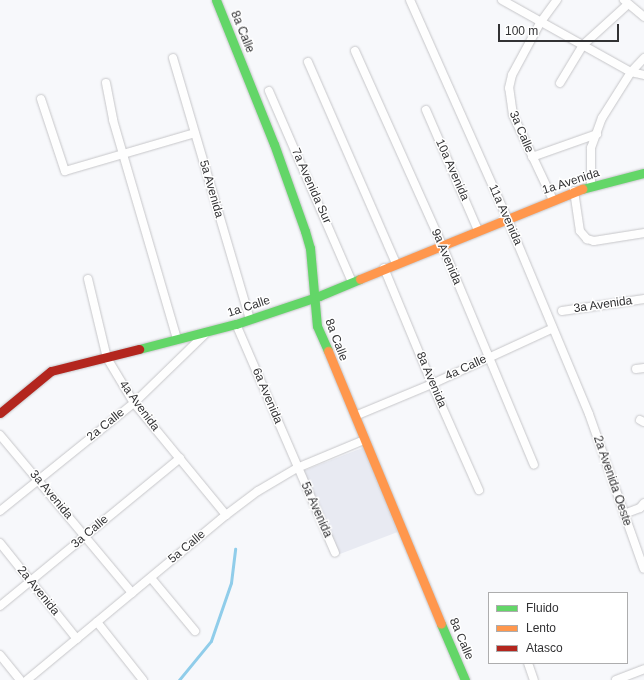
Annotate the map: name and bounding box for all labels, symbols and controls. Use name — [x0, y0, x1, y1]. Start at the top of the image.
street label: 8a Calle — [227, 9, 257, 55]
scale bar — [500, 16, 621, 42]
text: 100 m — [505, 24, 538, 38]
street label: 3a Calle — [506, 109, 536, 155]
street label: 10a Avenida — [432, 137, 472, 203]
street label: 7a Avenida Sur — [288, 146, 334, 226]
street label: 5a Avenida — [196, 158, 226, 220]
street label: 1a Avenida — [540, 166, 602, 198]
street label: 11a Avenida — [485, 182, 525, 248]
street label: 9a Avenida — [428, 227, 464, 287]
street label: 1a Calle — [226, 293, 272, 321]
street label: 3a Avenida — [572, 294, 634, 316]
street label: 8a Calle — [321, 317, 351, 363]
street label: 8a Avenida — [413, 350, 449, 410]
street label: 4a Calle — [443, 352, 489, 384]
street label: 6a Avenida — [249, 366, 285, 426]
street label: 4a Avenida — [116, 378, 162, 434]
street label: 2a Calle — [84, 406, 128, 444]
street label: 2a Avenida Oeste — [590, 434, 634, 528]
street label: 3a Avenida — [26, 467, 76, 523]
street label: 5a Avenida — [297, 480, 335, 540]
street label: 3a Calle — [69, 512, 111, 552]
street label: 5a Calle — [166, 527, 208, 567]
street label: 2a Avenida — [14, 563, 62, 619]
legend — [488, 592, 628, 664]
text: Fluido — [526, 601, 559, 615]
street label: 8a Calle — [446, 616, 476, 662]
text: Lento — [526, 621, 556, 635]
text: Atasco — [526, 641, 563, 655]

